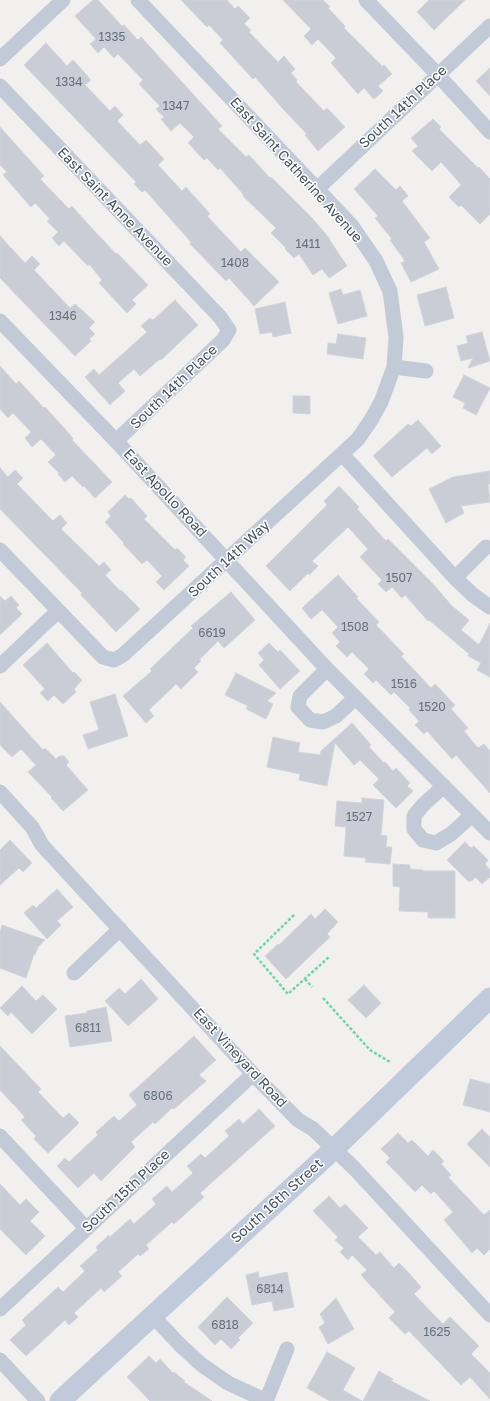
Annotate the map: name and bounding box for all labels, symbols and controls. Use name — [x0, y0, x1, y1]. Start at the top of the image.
house number: 1335 — [99, 30, 125, 44]
street label: South 14th Place — [356, 62, 450, 152]
house number: 1334 — [55, 75, 83, 89]
street label: East Saint Catherine Avenue — [226, 94, 366, 246]
house number: 1347 — [163, 99, 189, 113]
street label: East Saint Anne Avenue — [54, 144, 176, 270]
house number: 1411 — [296, 237, 320, 251]
house number: 1408 — [221, 256, 249, 270]
house number: 1346 — [49, 309, 77, 323]
street label: South 14th Place — [127, 341, 221, 433]
street label: East Apollo Road — [120, 445, 210, 541]
street label: South 14th Way — [185, 517, 273, 601]
house number: 1507 — [386, 571, 412, 585]
house number: 1508 — [341, 620, 369, 634]
house number: 6619 — [198, 626, 226, 640]
house number: 1516 — [391, 677, 417, 691]
house number: 1520 — [418, 700, 446, 714]
house number: 1527 — [346, 810, 372, 824]
street label: East Vineyard Road — [190, 1005, 290, 1111]
house number: 6811 — [75, 1021, 101, 1035]
house number: 6806 — [143, 1089, 173, 1103]
street label: South 15th Place — [79, 1146, 173, 1236]
street label: South 16th Street — [228, 1155, 326, 1247]
house number: 6814 — [256, 1282, 284, 1296]
house number: 6818 — [211, 1318, 239, 1332]
house number: 1625 — [424, 1325, 450, 1339]

